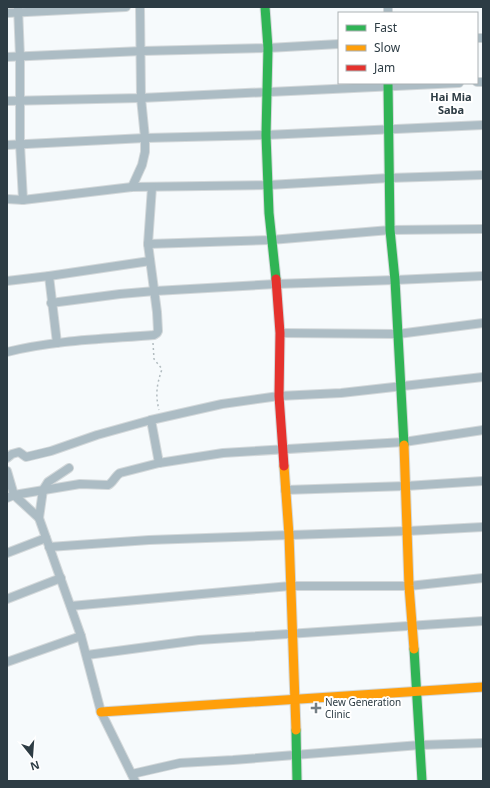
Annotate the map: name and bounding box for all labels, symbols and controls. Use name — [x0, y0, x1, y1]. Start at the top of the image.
legend — [338, 12, 478, 84]
text: Fast — [374, 19, 398, 36]
text: Slow — [374, 39, 401, 56]
text: Jam — [373, 59, 395, 76]
district label: Hai Mia Saba — [430, 89, 472, 117]
place label: New Generation Clinic — [325, 695, 401, 721]
marker: New Generation Clinic — [310, 702, 322, 714]
north arrow — [12, 736, 52, 776]
text: N — [29, 758, 42, 775]

